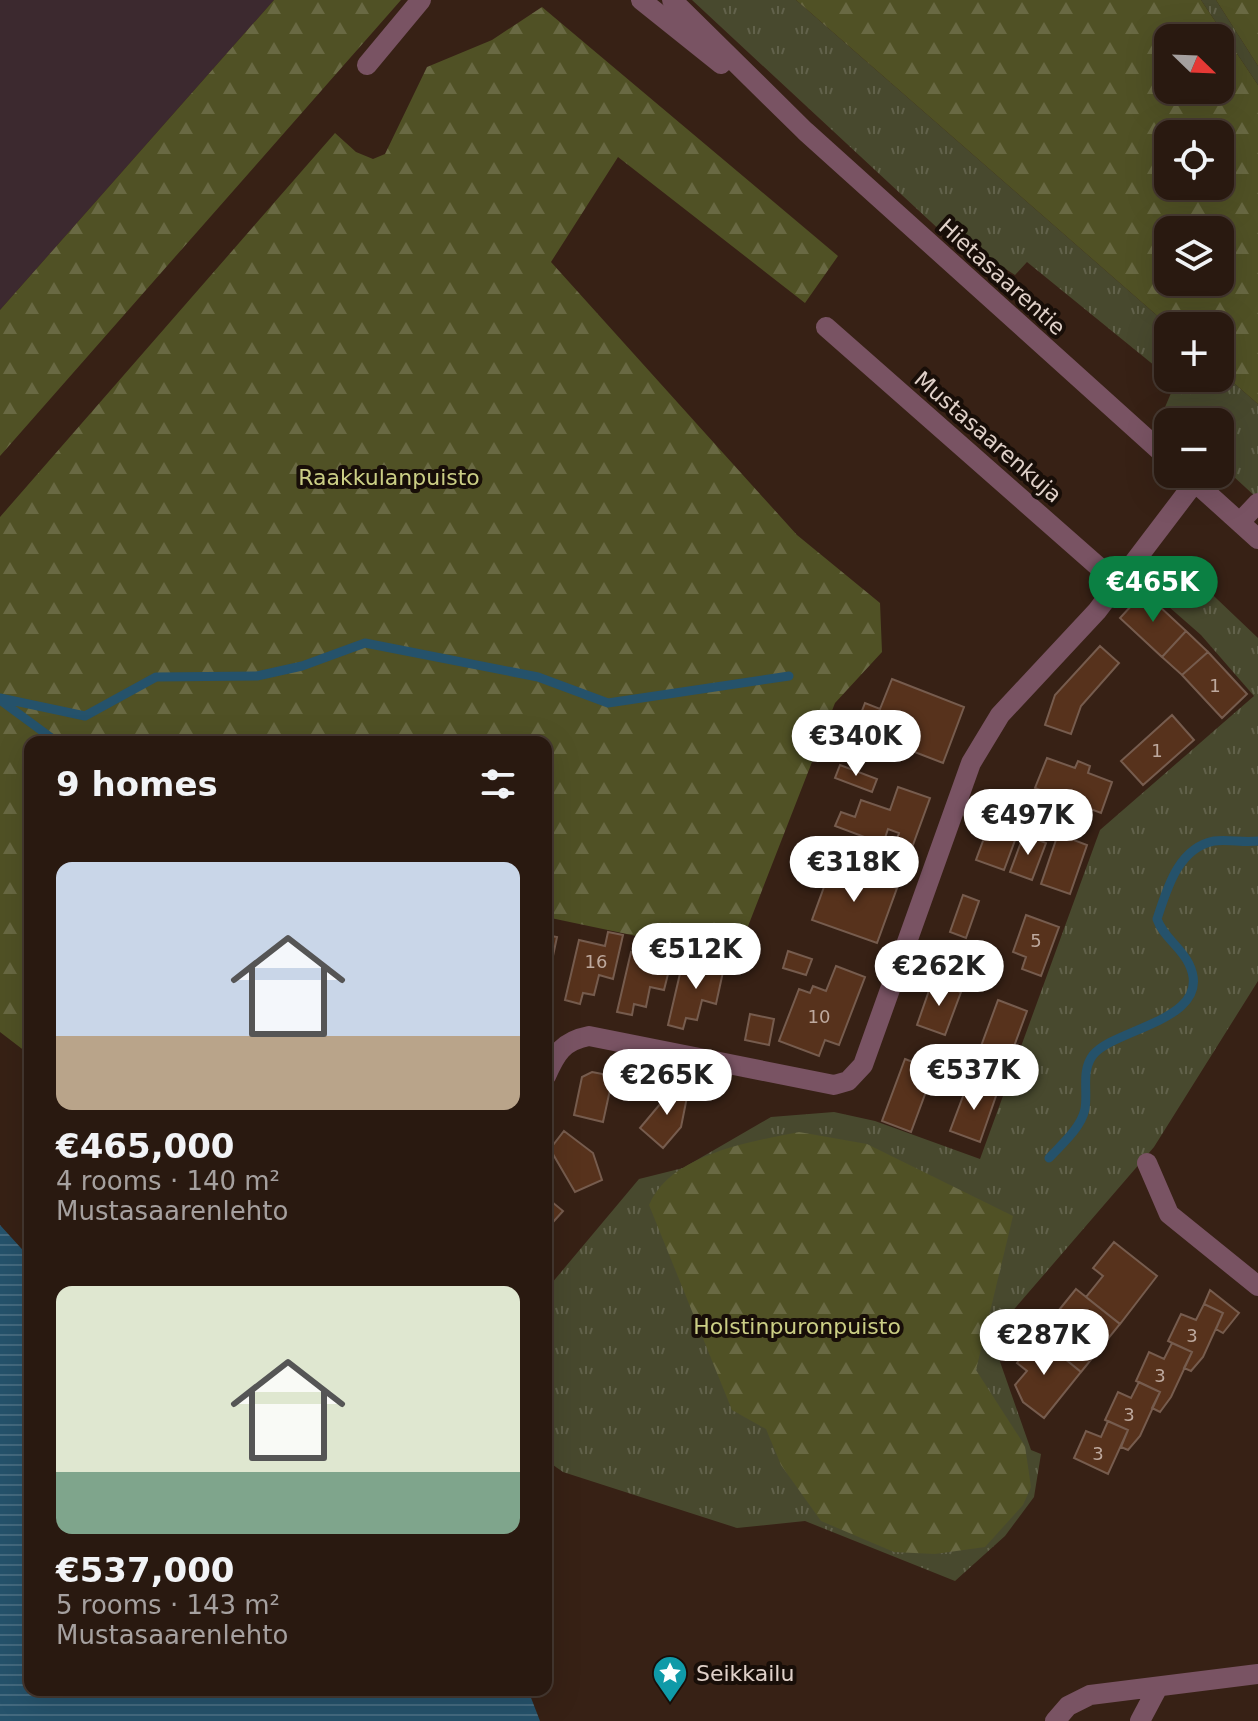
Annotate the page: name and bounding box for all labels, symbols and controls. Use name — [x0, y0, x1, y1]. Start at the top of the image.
north arrow — [1154, 24, 1234, 104]
map controls — [1154, 24, 1234, 488]
button: locate — [1154, 120, 1234, 200]
street label: Hietasaarentie — [934, 214, 1070, 340]
button: layers — [1154, 216, 1234, 296]
button: + — [1154, 312, 1234, 392]
street label: Mustasaarenkuja — [909, 366, 1067, 508]
button: − — [1154, 408, 1234, 488]
park label: Raakkulanpuisto — [298, 465, 480, 490]
pin: €465K — [1097, 556, 1209, 624]
text: €465K — [1107, 567, 1199, 597]
house number: 1 — [1209, 675, 1221, 696]
pin: €340K — [800, 710, 912, 778]
text: €340K — [810, 721, 902, 751]
house number: 1 — [1151, 740, 1163, 761]
icon: filters — [476, 762, 520, 806]
text: 9 homes — [56, 764, 218, 804]
pin: €497K — [972, 789, 1084, 857]
text: €497K — [982, 800, 1074, 830]
pin: €318K — [798, 836, 910, 904]
text: €318K — [808, 847, 900, 877]
icon: home — [216, 914, 360, 1058]
pin: €512K — [640, 923, 752, 991]
house number: 5 — [1030, 930, 1042, 951]
text: €512K — [650, 934, 742, 964]
pin: €262K — [883, 940, 995, 1008]
house number: 16 — [585, 951, 607, 972]
text: €262K — [893, 951, 985, 981]
house number: 10 — [808, 1006, 830, 1027]
pin: €537K — [918, 1044, 1030, 1112]
pin: €265K — [611, 1049, 723, 1117]
text: €537K — [928, 1055, 1020, 1085]
text: €265K — [621, 1060, 713, 1090]
text: €465,000 — [56, 1126, 235, 1166]
text: 4 rooms · 140 m² — [56, 1166, 280, 1196]
text: Mustasaarenlehto — [56, 1196, 288, 1226]
pin: €287K — [988, 1309, 1100, 1377]
park label: Holstinpuronpuisto — [693, 1314, 901, 1339]
text: €287K — [998, 1320, 1090, 1350]
house number: 3 — [1186, 1325, 1198, 1346]
icon: home — [216, 1338, 360, 1482]
house number: 3 — [1154, 1365, 1166, 1386]
house number: 3 — [1123, 1404, 1135, 1425]
house number: 3 — [1092, 1443, 1104, 1464]
text: €537,000 — [56, 1550, 235, 1590]
text: 5 rooms · 143 m² — [56, 1590, 280, 1620]
text: Mustasaarenlehto — [56, 1620, 288, 1650]
place icon: Seikkailu — [651, 1654, 689, 1704]
place label: Seikkailu — [696, 1661, 794, 1686]

